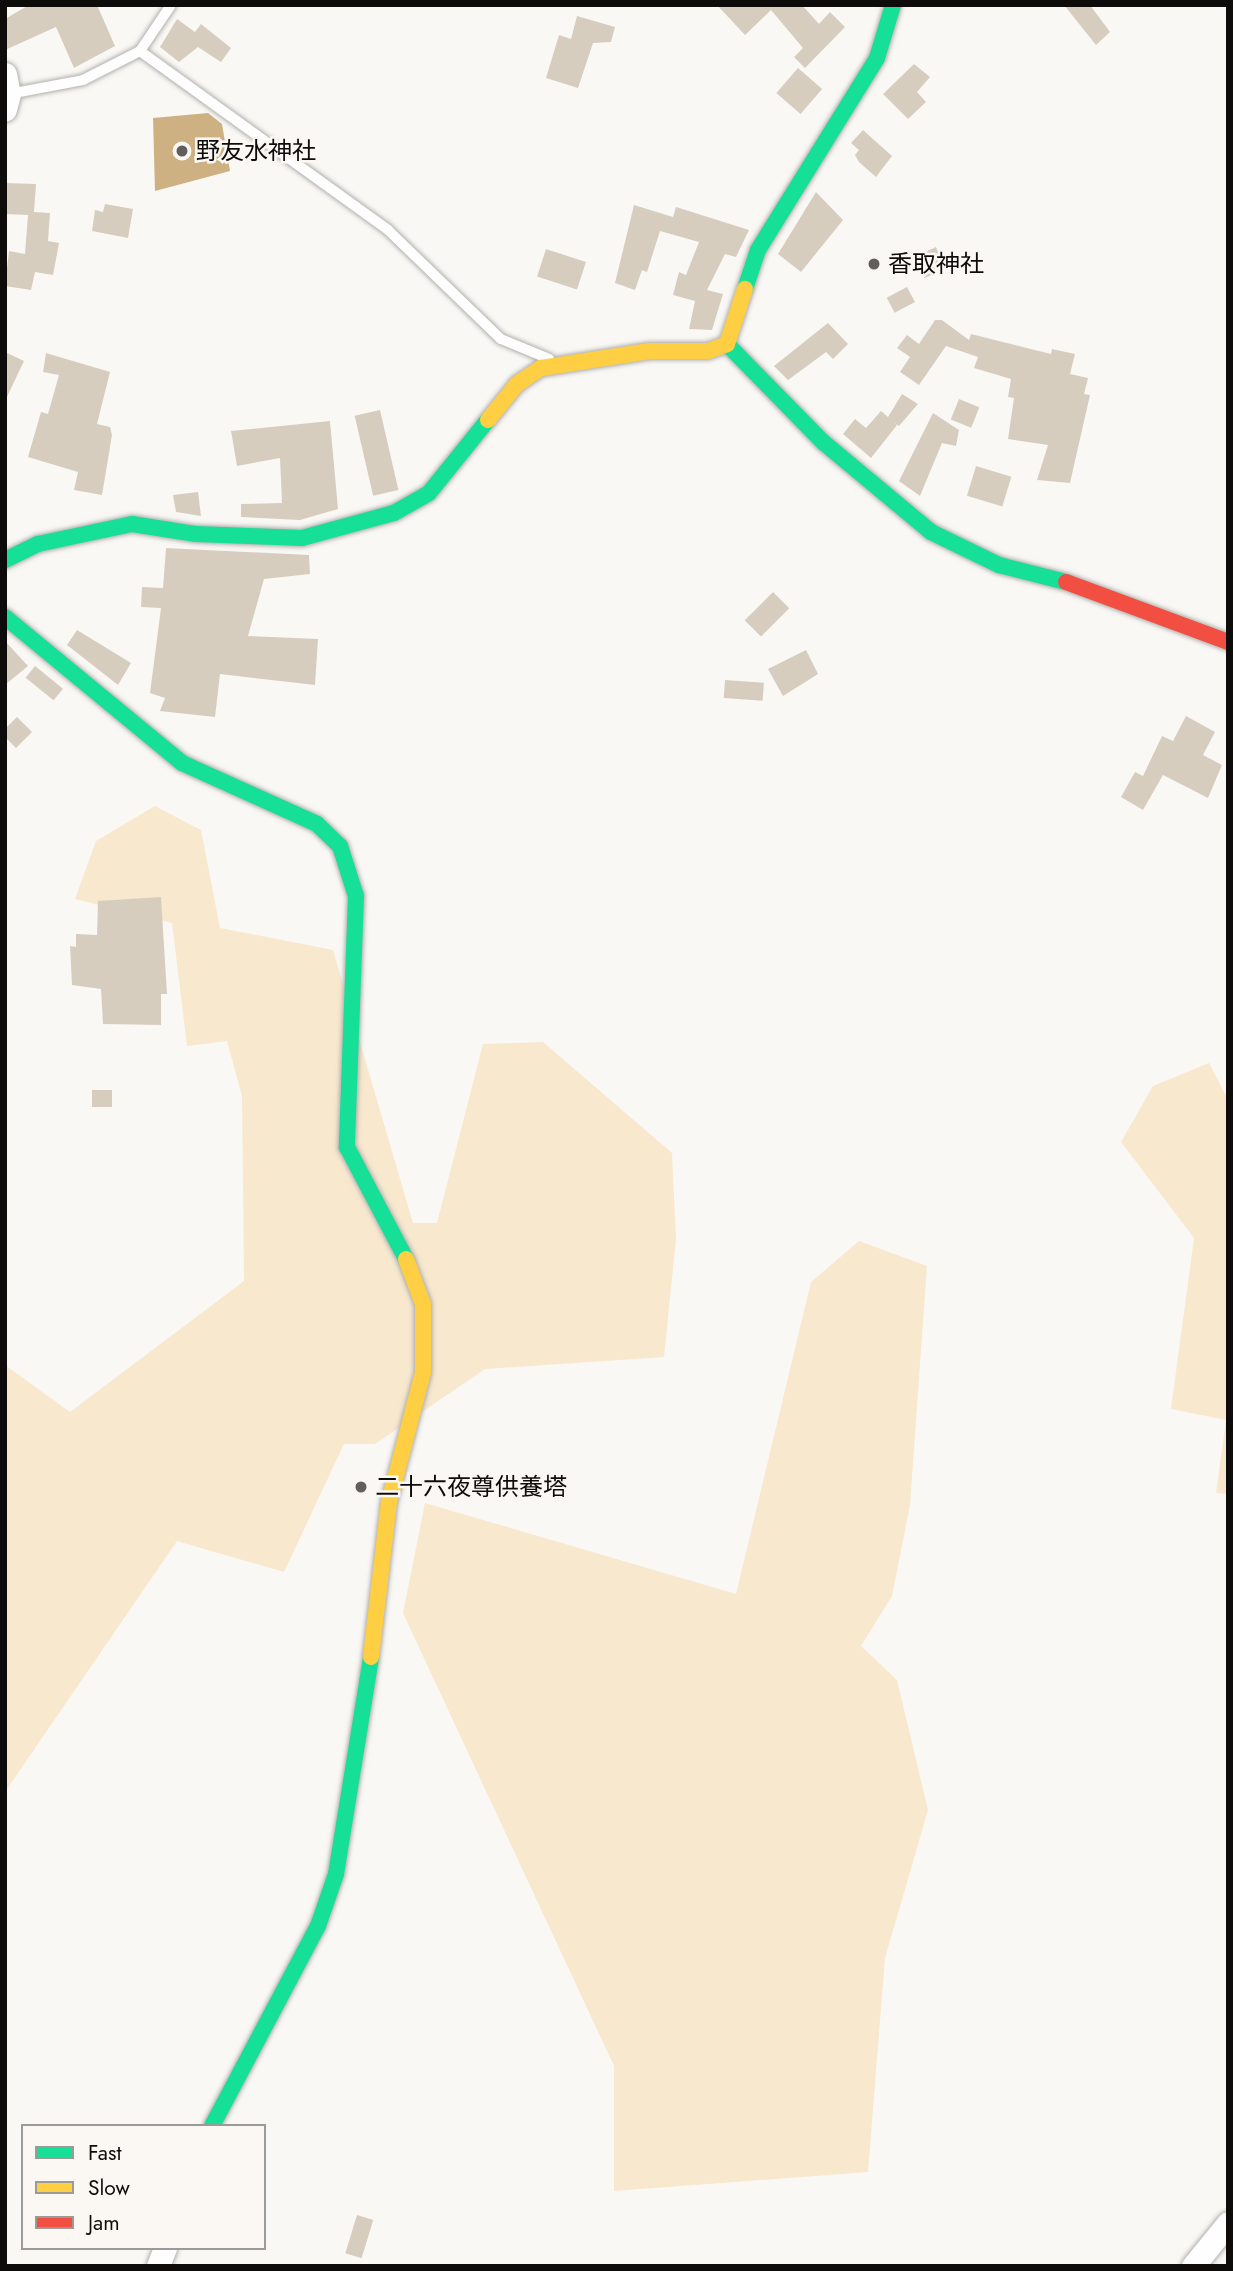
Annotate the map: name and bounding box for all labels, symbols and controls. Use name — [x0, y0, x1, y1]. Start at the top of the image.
place label: 野友水神社 — [196, 137, 316, 165]
marker: 野友水神社 — [174, 143, 190, 159]
place label: 香取神社 — [888, 250, 984, 278]
marker: 香取神社 — [866, 256, 882, 272]
place label: 二十六夜尊供養塔 — [375, 1473, 567, 1501]
marker: 二十六夜尊供養塔 — [353, 1479, 369, 1495]
legend — [21, 2124, 266, 2250]
text: Fast — [88, 2138, 121, 2168]
text: Slow — [88, 2173, 130, 2203]
text: Jam — [88, 2208, 120, 2238]

